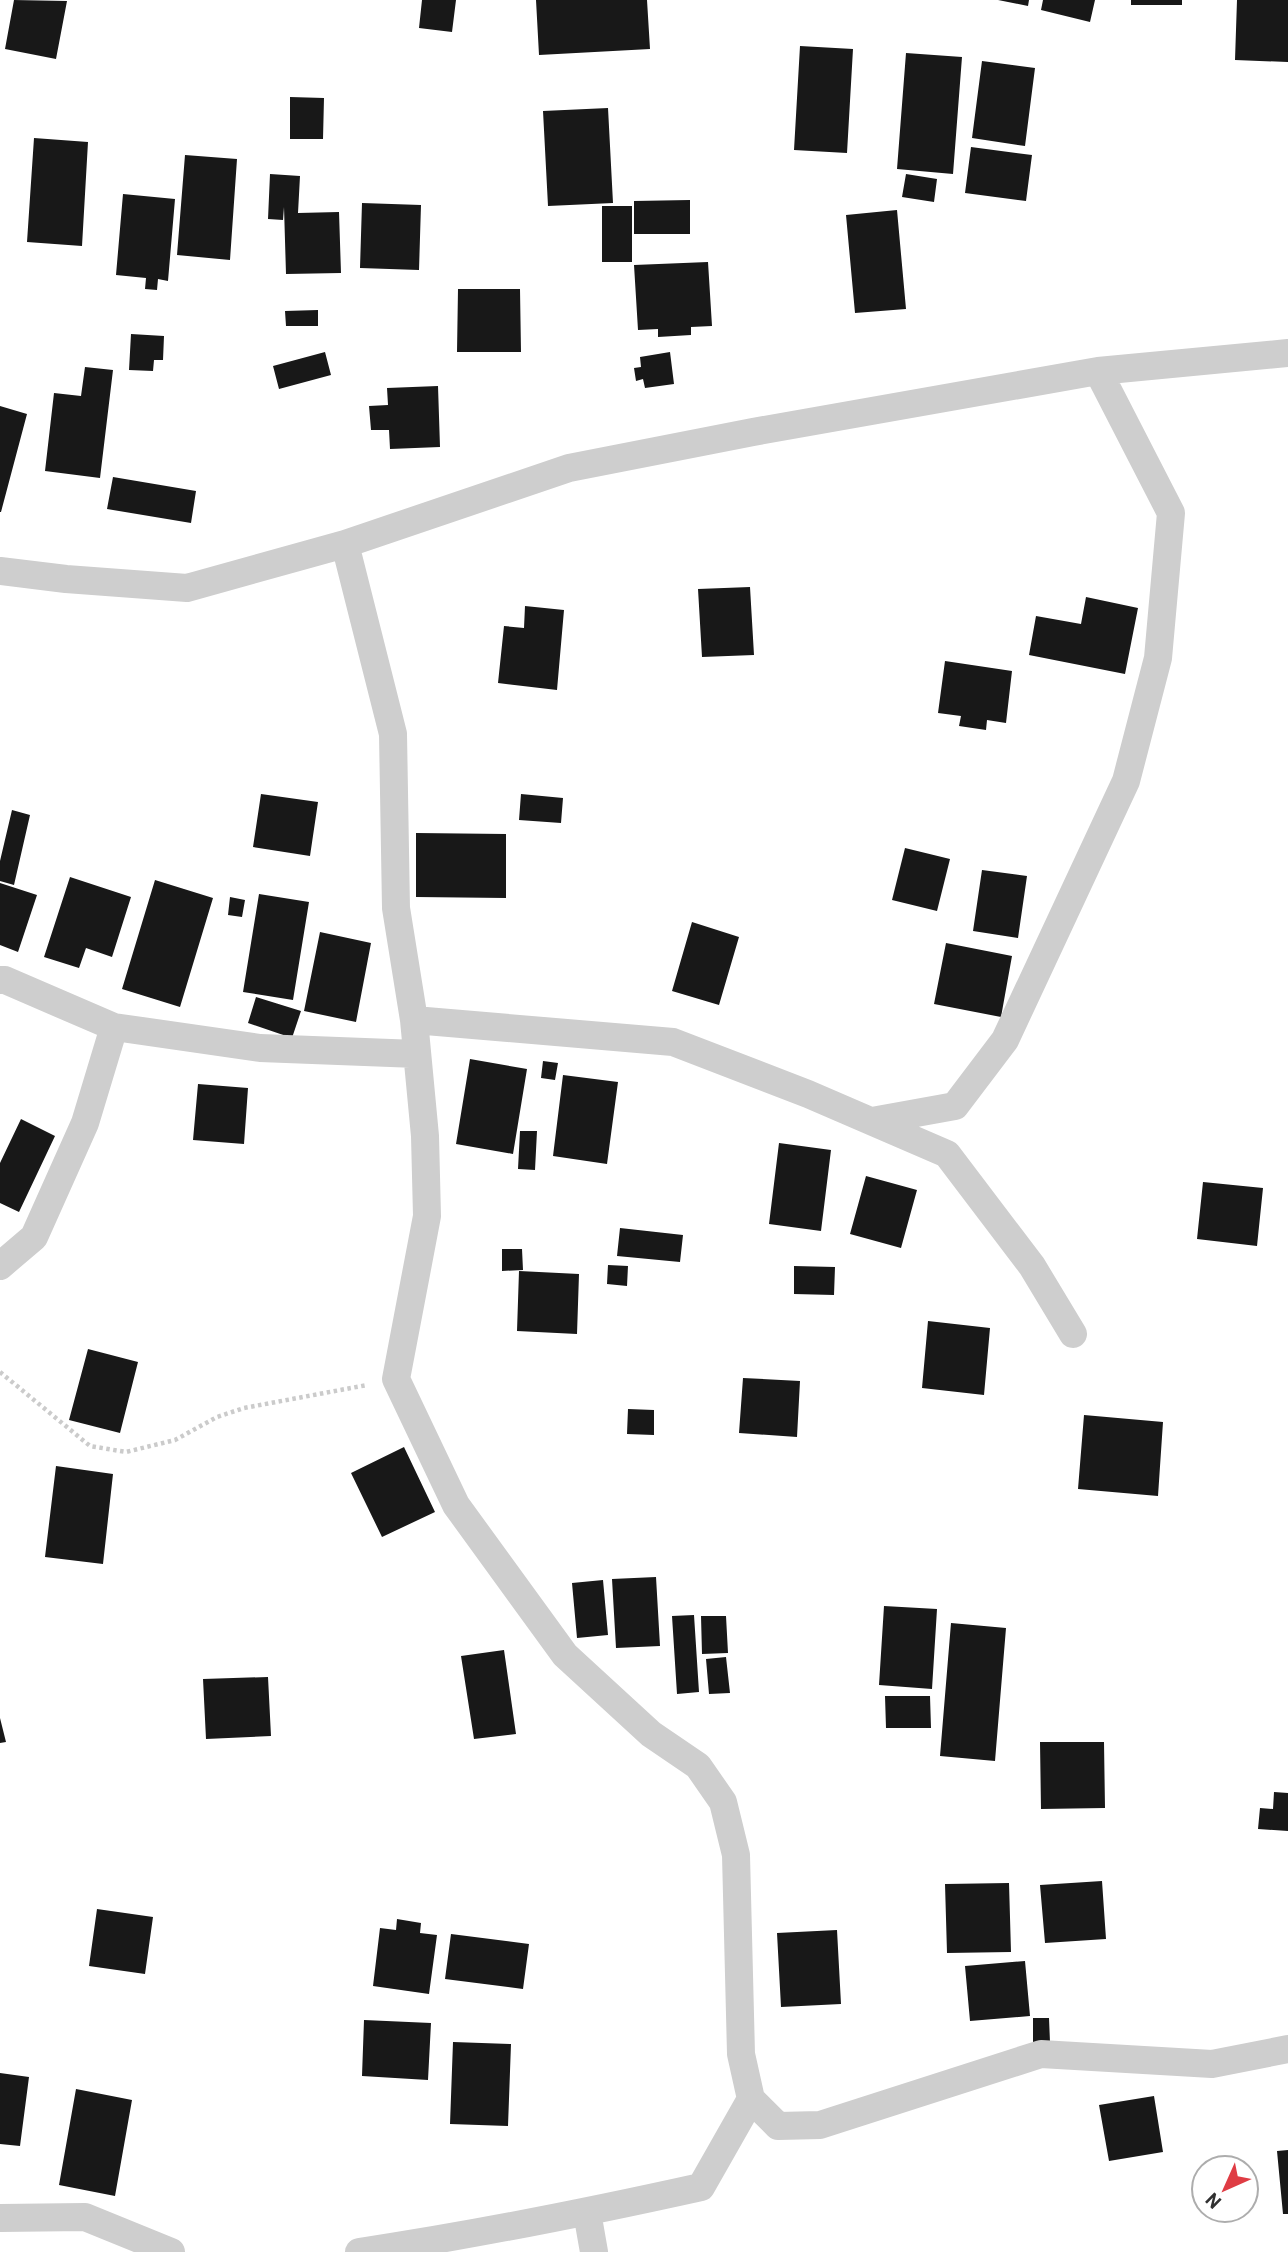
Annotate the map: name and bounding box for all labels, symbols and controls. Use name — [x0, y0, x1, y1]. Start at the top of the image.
north arrow — [1190, 2154, 1260, 2224]
text: N — [1200, 2189, 1225, 2214]

